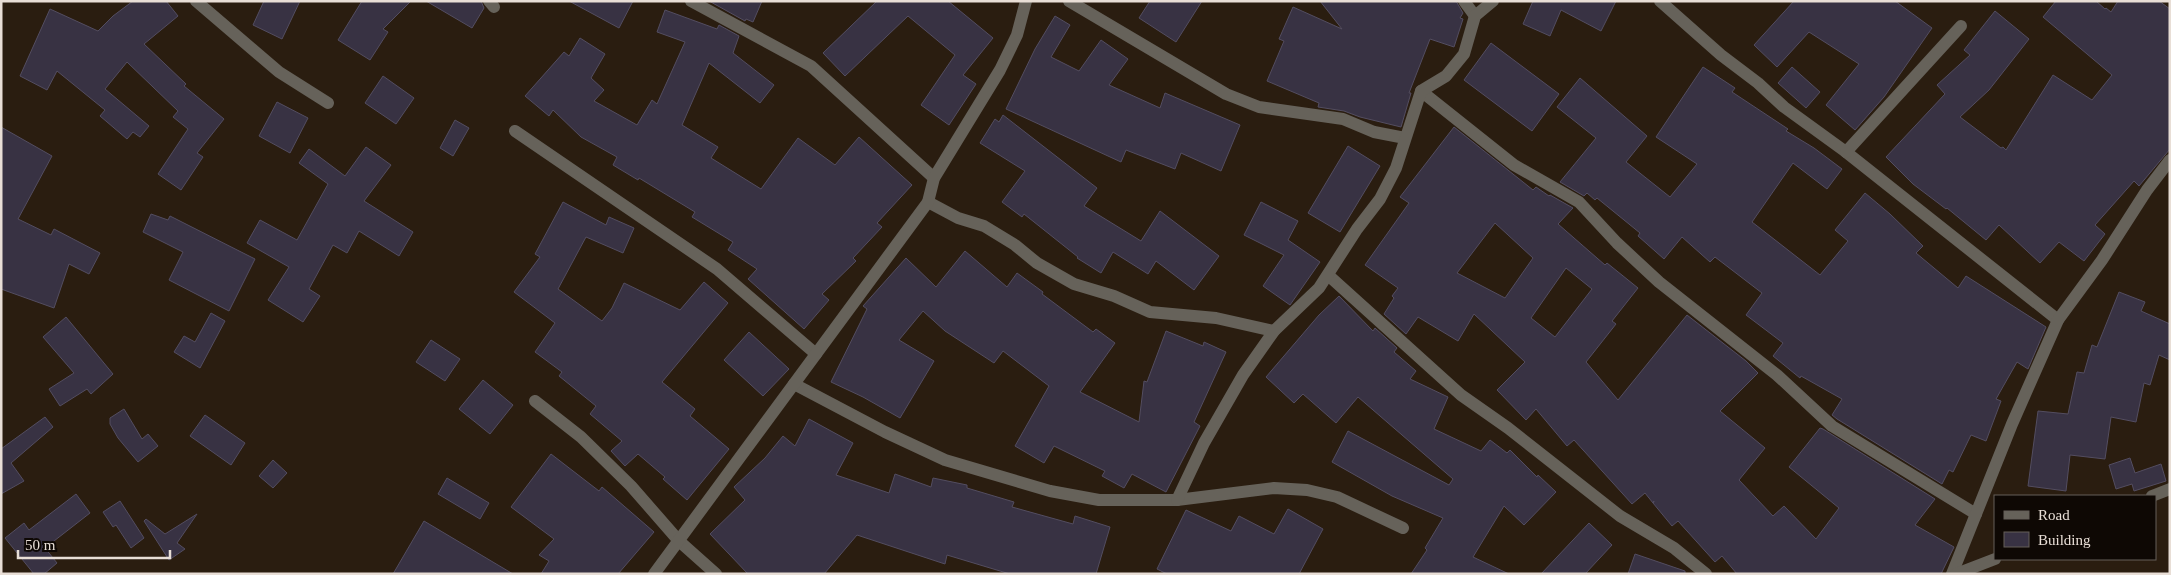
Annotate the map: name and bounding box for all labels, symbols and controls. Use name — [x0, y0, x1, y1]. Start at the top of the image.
legend — [1994, 495, 2156, 560]
text: Road — [2038, 507, 2070, 523]
scale bar — [18, 528, 170, 560]
text: Building — [2038, 532, 2091, 548]
text: 50 m — [25, 537, 56, 553]

